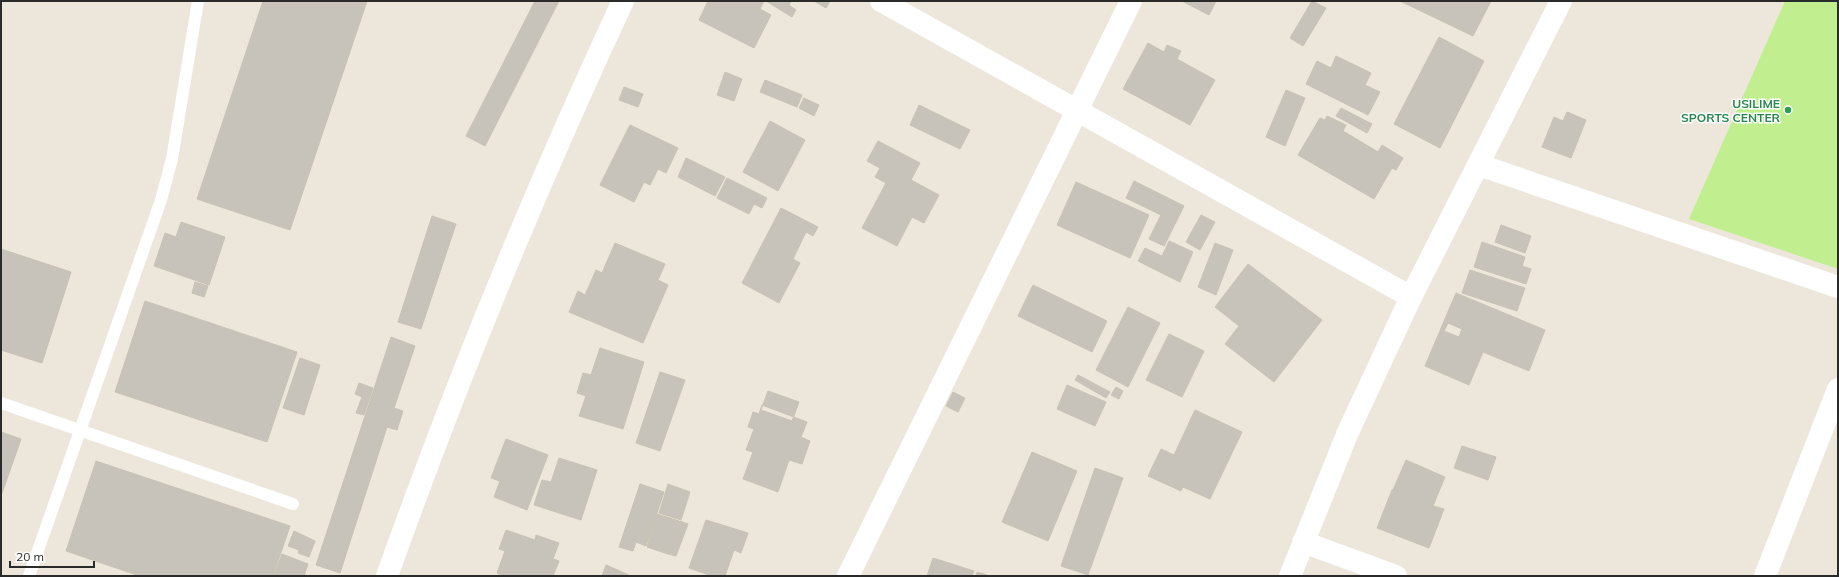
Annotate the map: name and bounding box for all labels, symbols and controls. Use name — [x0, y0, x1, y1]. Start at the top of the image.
place label: USILIME SPORTS CENTER — [1681, 96, 1781, 125]
marker: USILIME SPORTS CENTER — [1783, 105, 1793, 115]
scale bar — [10, 543, 94, 569]
text: 20 m — [16, 549, 44, 564]

